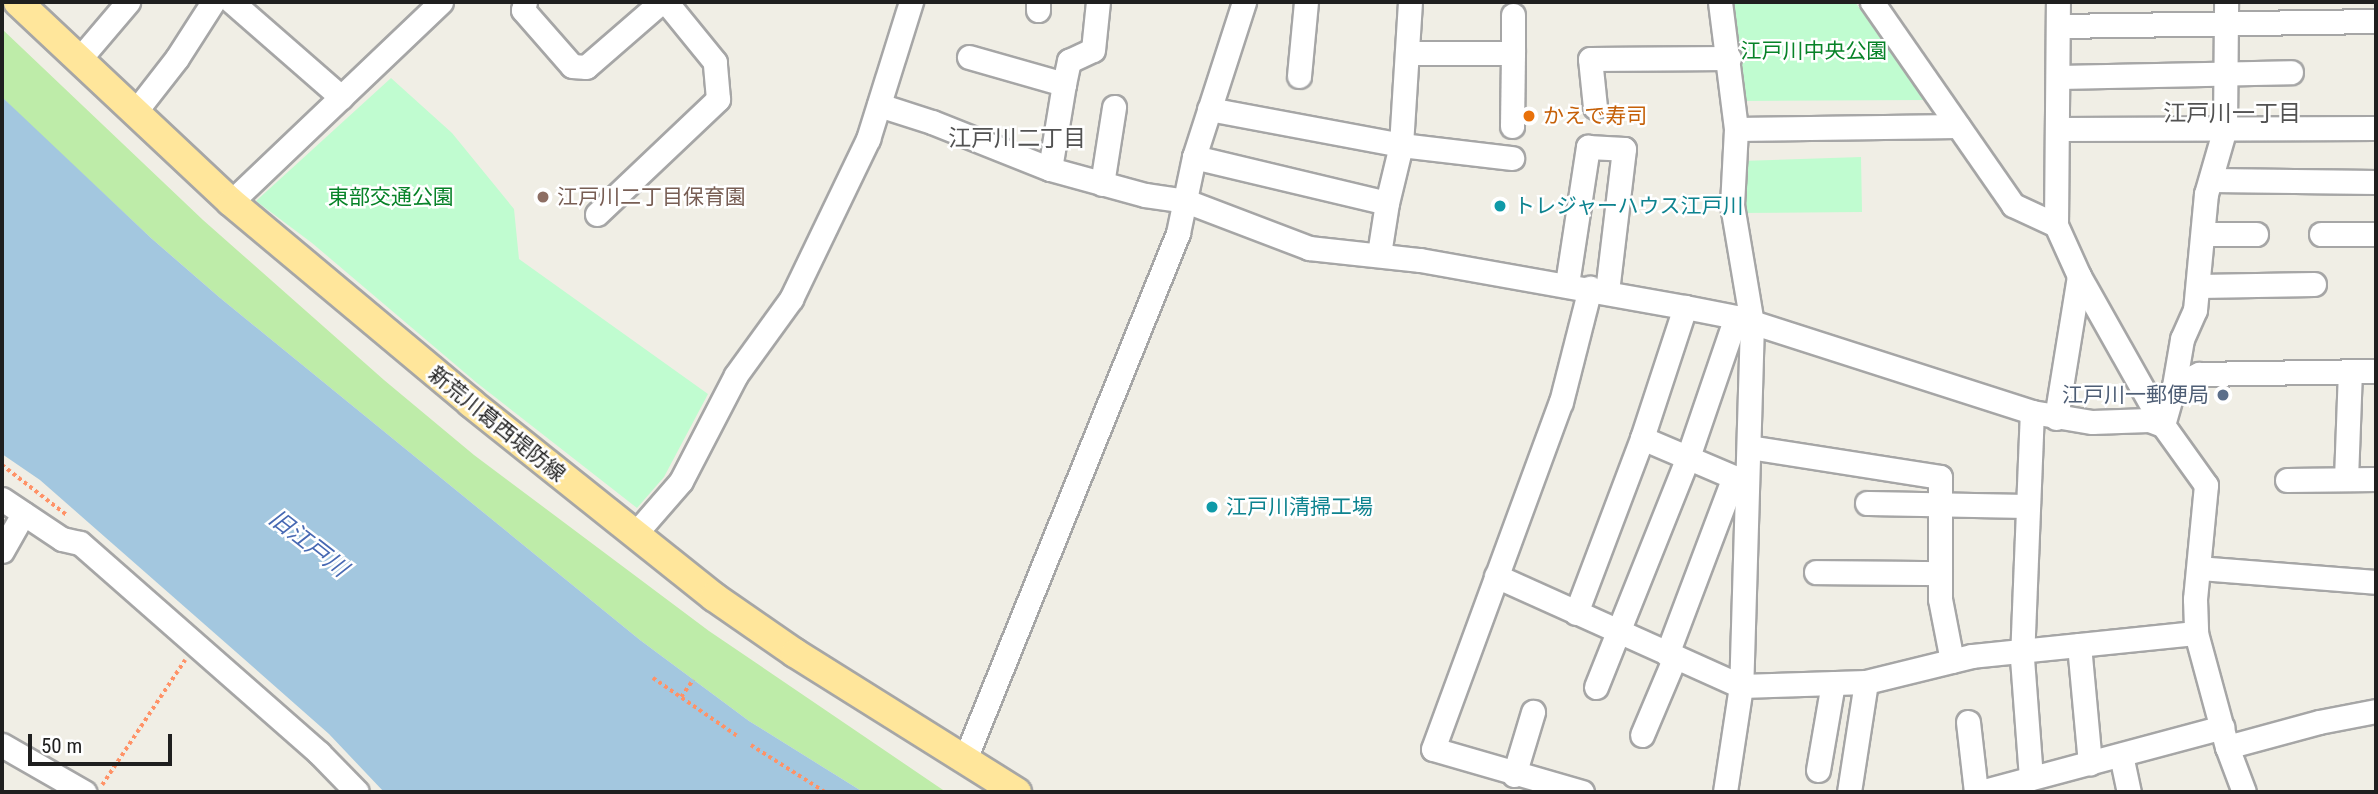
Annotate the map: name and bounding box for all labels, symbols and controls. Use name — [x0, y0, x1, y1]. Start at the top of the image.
park label: 江戸川中央公園 — [1741, 38, 1887, 64]
district label: 江戸川一丁目 — [2163, 100, 2301, 128]
place label: かえで寿司 — [1543, 103, 1648, 129]
marker: かえで寿司 — [1521, 108, 1537, 124]
district label: 江戸川二丁目 — [948, 125, 1086, 153]
park label: 東部交通公園 — [328, 184, 454, 210]
place label: 江戸川二丁目保育園 — [557, 184, 746, 210]
marker: 江戸川二丁目保育園 — [535, 189, 551, 205]
place label: トレジャーハウス江戸川 — [1514, 193, 1745, 219]
marker: トレジャーハウス江戸川 — [1492, 198, 1508, 214]
street label: 新荒川葛西堤防線 — [424, 361, 570, 487]
place label: 江戸川一郵便局 — [2062, 382, 2209, 408]
marker: 江戸川一郵便局 — [2215, 387, 2231, 403]
place label: 江戸川清掃工場 — [1226, 494, 1373, 520]
marker: 江戸川清掃工場 — [1204, 499, 1220, 515]
water label: 旧江戸川 — [263, 505, 353, 583]
scale bar — [32, 720, 175, 764]
text: 50 m — [41, 734, 82, 758]

